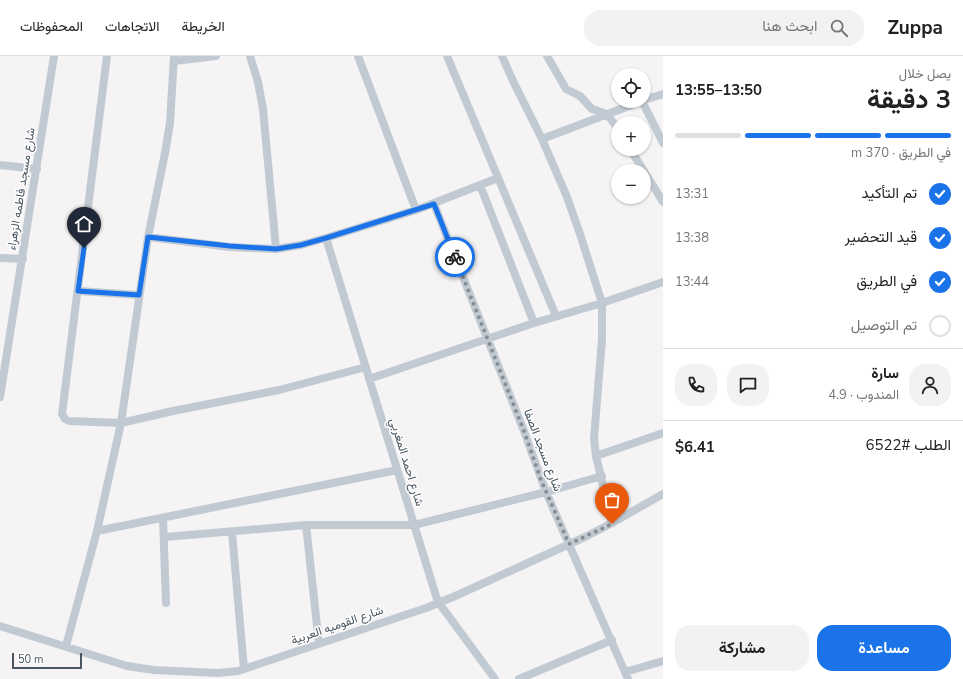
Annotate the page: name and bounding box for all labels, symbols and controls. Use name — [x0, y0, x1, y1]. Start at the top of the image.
search box — [584, 10, 864, 46]
text: Zuppa — [888, 15, 943, 41]
text: ابحث هنا — [762, 16, 818, 36]
text: المحفوظات — [20, 17, 83, 36]
text: الاتجاهات — [105, 17, 159, 36]
text: الخريطة — [181, 17, 225, 36]
icon: search — [828, 17, 850, 39]
text: يصل خلال — [899, 65, 951, 83]
map controls — [611, 68, 651, 204]
button: locate — [611, 68, 651, 108]
text: 13:50–13:55 — [675, 80, 762, 100]
text: 3 دقيقة — [867, 82, 951, 117]
button: + — [611, 116, 651, 156]
street label: شارع مسجد فاطمه الزهراء — [3, 127, 40, 252]
text: في الطريق · 370 m — [851, 144, 951, 162]
button: − — [611, 164, 651, 204]
text: تم التأكيد — [861, 183, 917, 203]
icon: check — [929, 183, 951, 205]
text: 13:31 — [675, 185, 709, 203]
pin — [67, 207, 101, 248]
icon: home — [73, 213, 95, 235]
text: قيد التحضير — [845, 227, 917, 247]
icon: check — [929, 227, 951, 249]
text: 13:38 — [675, 229, 709, 247]
courier — [435, 237, 475, 277]
icon: bike — [444, 246, 466, 268]
text: في الطريق — [857, 271, 917, 291]
icon: check — [929, 271, 951, 293]
text: 13:44 — [675, 273, 709, 291]
text: تم التوصيل — [851, 315, 917, 335]
text: سارة — [871, 363, 899, 383]
button: phone — [675, 364, 717, 406]
button: chat — [727, 364, 769, 406]
button: person — [909, 364, 951, 406]
text: المندوب · 4.9 — [828, 386, 899, 404]
street label: شارع مسجد الصفا — [519, 406, 566, 494]
street label: شارع احمد المغربي — [384, 416, 428, 509]
text: الطلب #6522 — [866, 435, 951, 455]
text: $6.41 — [675, 437, 715, 457]
pin — [595, 483, 629, 524]
icon: bag — [601, 489, 623, 511]
street label: شارع القوميه العربية — [289, 602, 386, 649]
button: مشاركة — [675, 625, 809, 671]
button: مساعدة — [817, 625, 951, 671]
scale bar — [12, 651, 82, 670]
text: 50 m — [18, 652, 43, 667]

